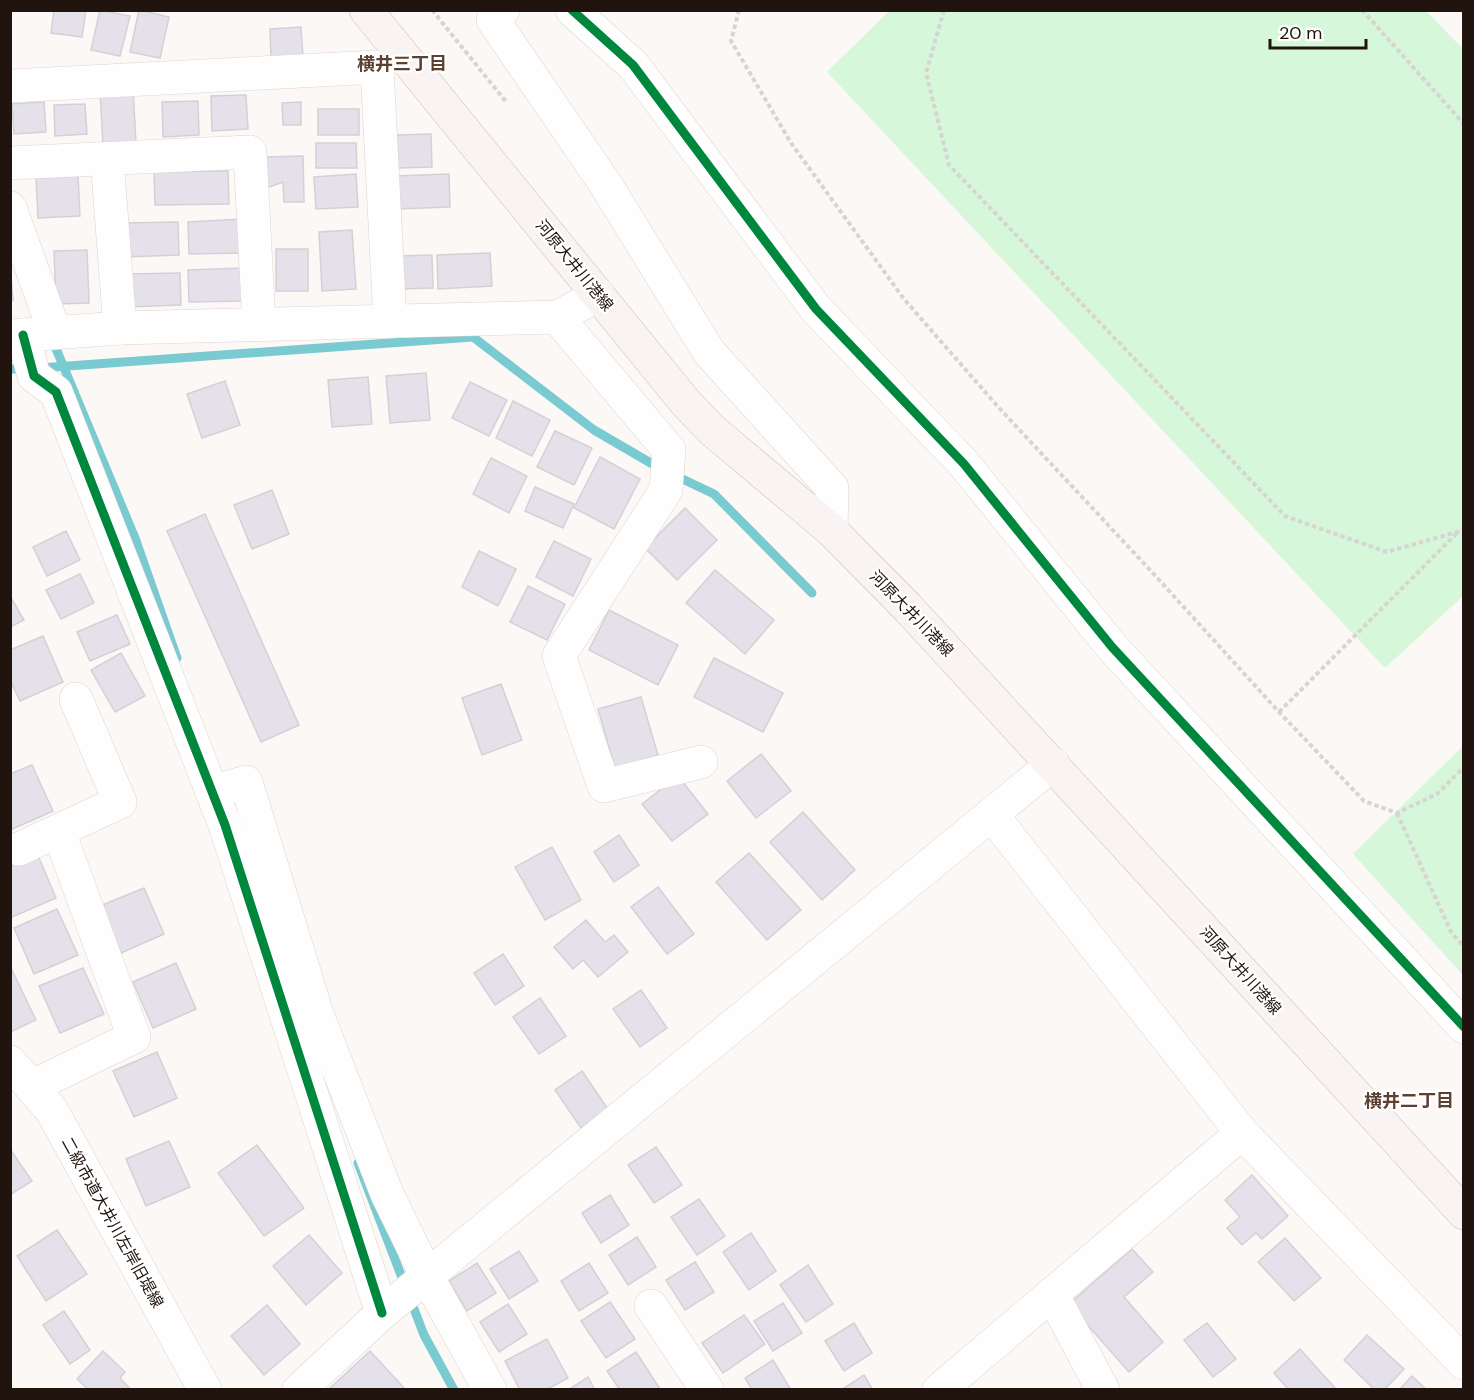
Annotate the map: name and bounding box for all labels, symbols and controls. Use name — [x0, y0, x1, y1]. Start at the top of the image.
scale bar — [1270, 12, 1366, 50]
text: 20 m — [1279, 21, 1322, 45]
district label: 横井三丁目 — [357, 52, 447, 76]
street label: 河原大井川港線 — [531, 215, 618, 315]
street label: 河原大井川港線 — [865, 566, 958, 661]
street label: 河原大井川港線 — [1195, 922, 1286, 1019]
district label: 横井二丁目 — [1364, 1089, 1454, 1113]
street label: 二級市道大井川左岸旧堤線 — [57, 1133, 168, 1311]

